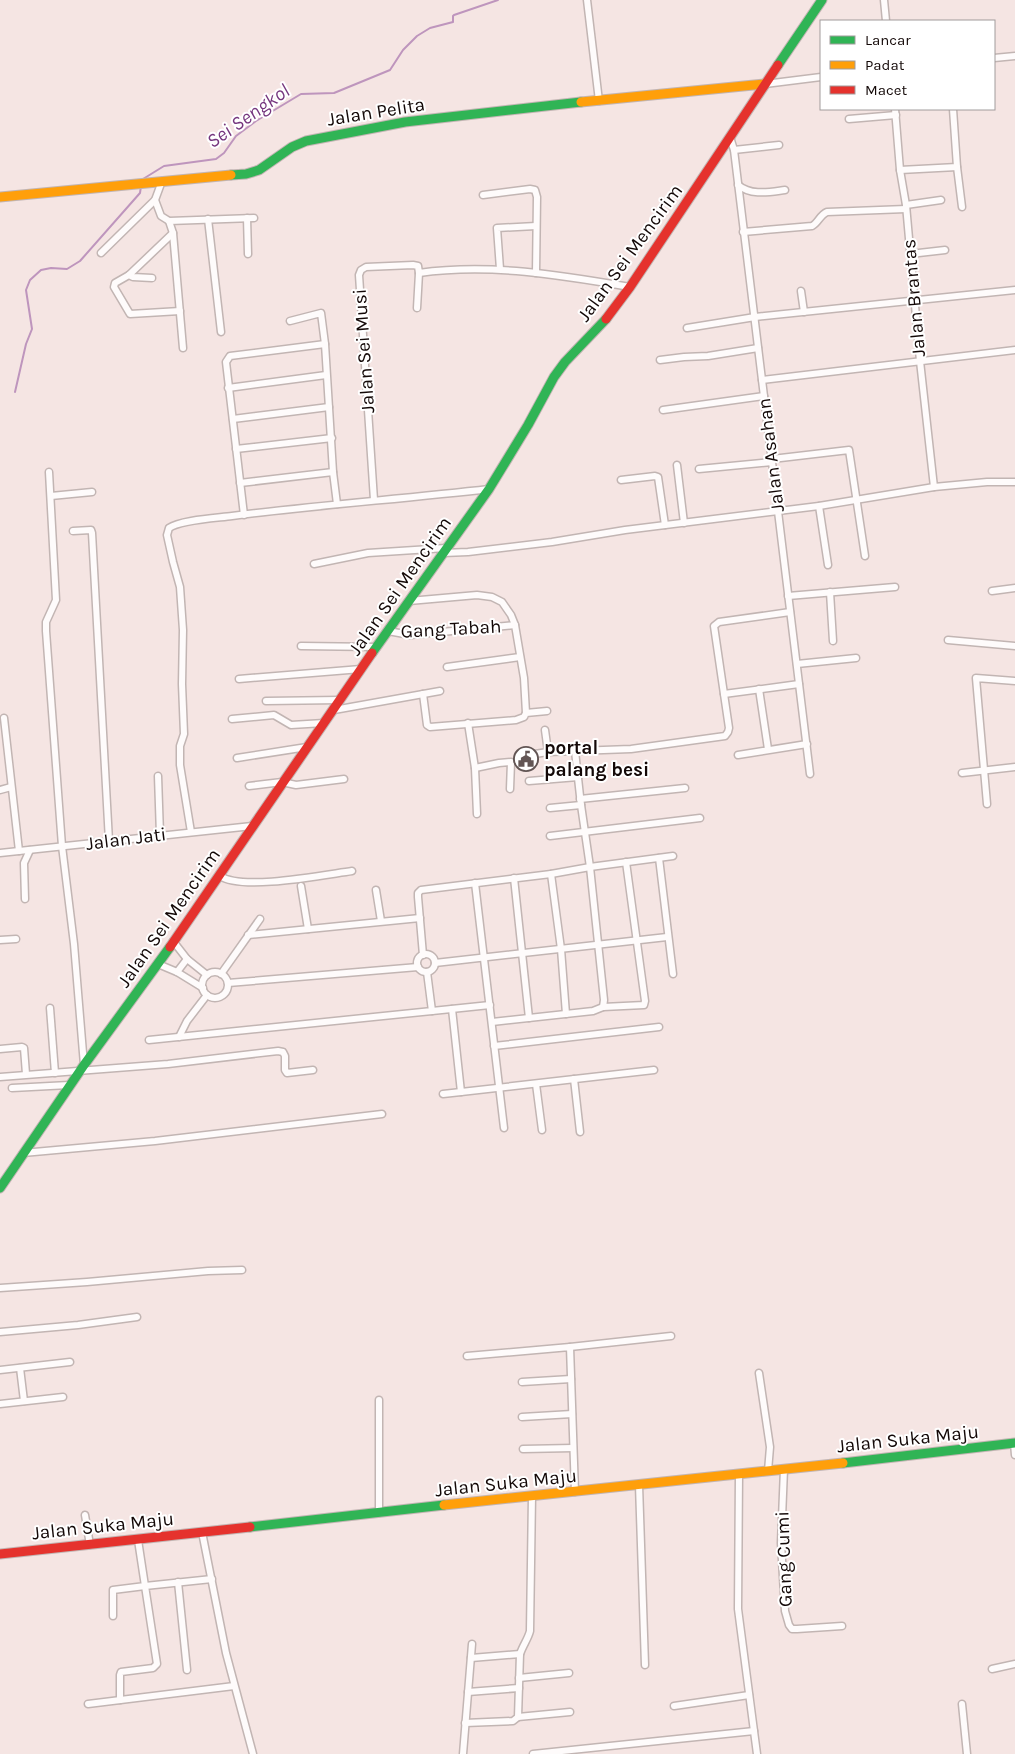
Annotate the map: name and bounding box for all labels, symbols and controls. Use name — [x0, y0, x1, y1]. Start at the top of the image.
legend — [820, 20, 995, 110]
text: Lancar — [865, 31, 911, 49]
text: Padat — [865, 56, 905, 74]
water label: Sei Sengkol — [202, 79, 294, 153]
text: Macet — [865, 81, 907, 99]
street label: Jalan Pelita — [326, 93, 426, 131]
street label: Jalan Sei Mencirim — [573, 180, 687, 326]
street label: Jalan Brantas — [898, 238, 930, 358]
street label: Jalan Sei Musi — [349, 288, 379, 414]
street label: Jalan Asahan — [753, 397, 789, 513]
street label: Jalan Sei Mencirim — [344, 512, 456, 660]
street label: Gang Tabah — [400, 615, 502, 643]
place label: portal palang besi — [544, 737, 649, 781]
public building icon: portal palang besi — [513, 746, 539, 772]
street label: Jalan Jati — [85, 823, 167, 855]
street label: Jalan Sei Mencirim — [113, 844, 225, 992]
street label: Jalan Suka Maju — [836, 1421, 980, 1457]
street label: Jalan Suka Maju — [434, 1465, 578, 1501]
street label: Jalan Suka Maju — [31, 1508, 175, 1544]
street label: Gang Cumi — [771, 1511, 797, 1607]

